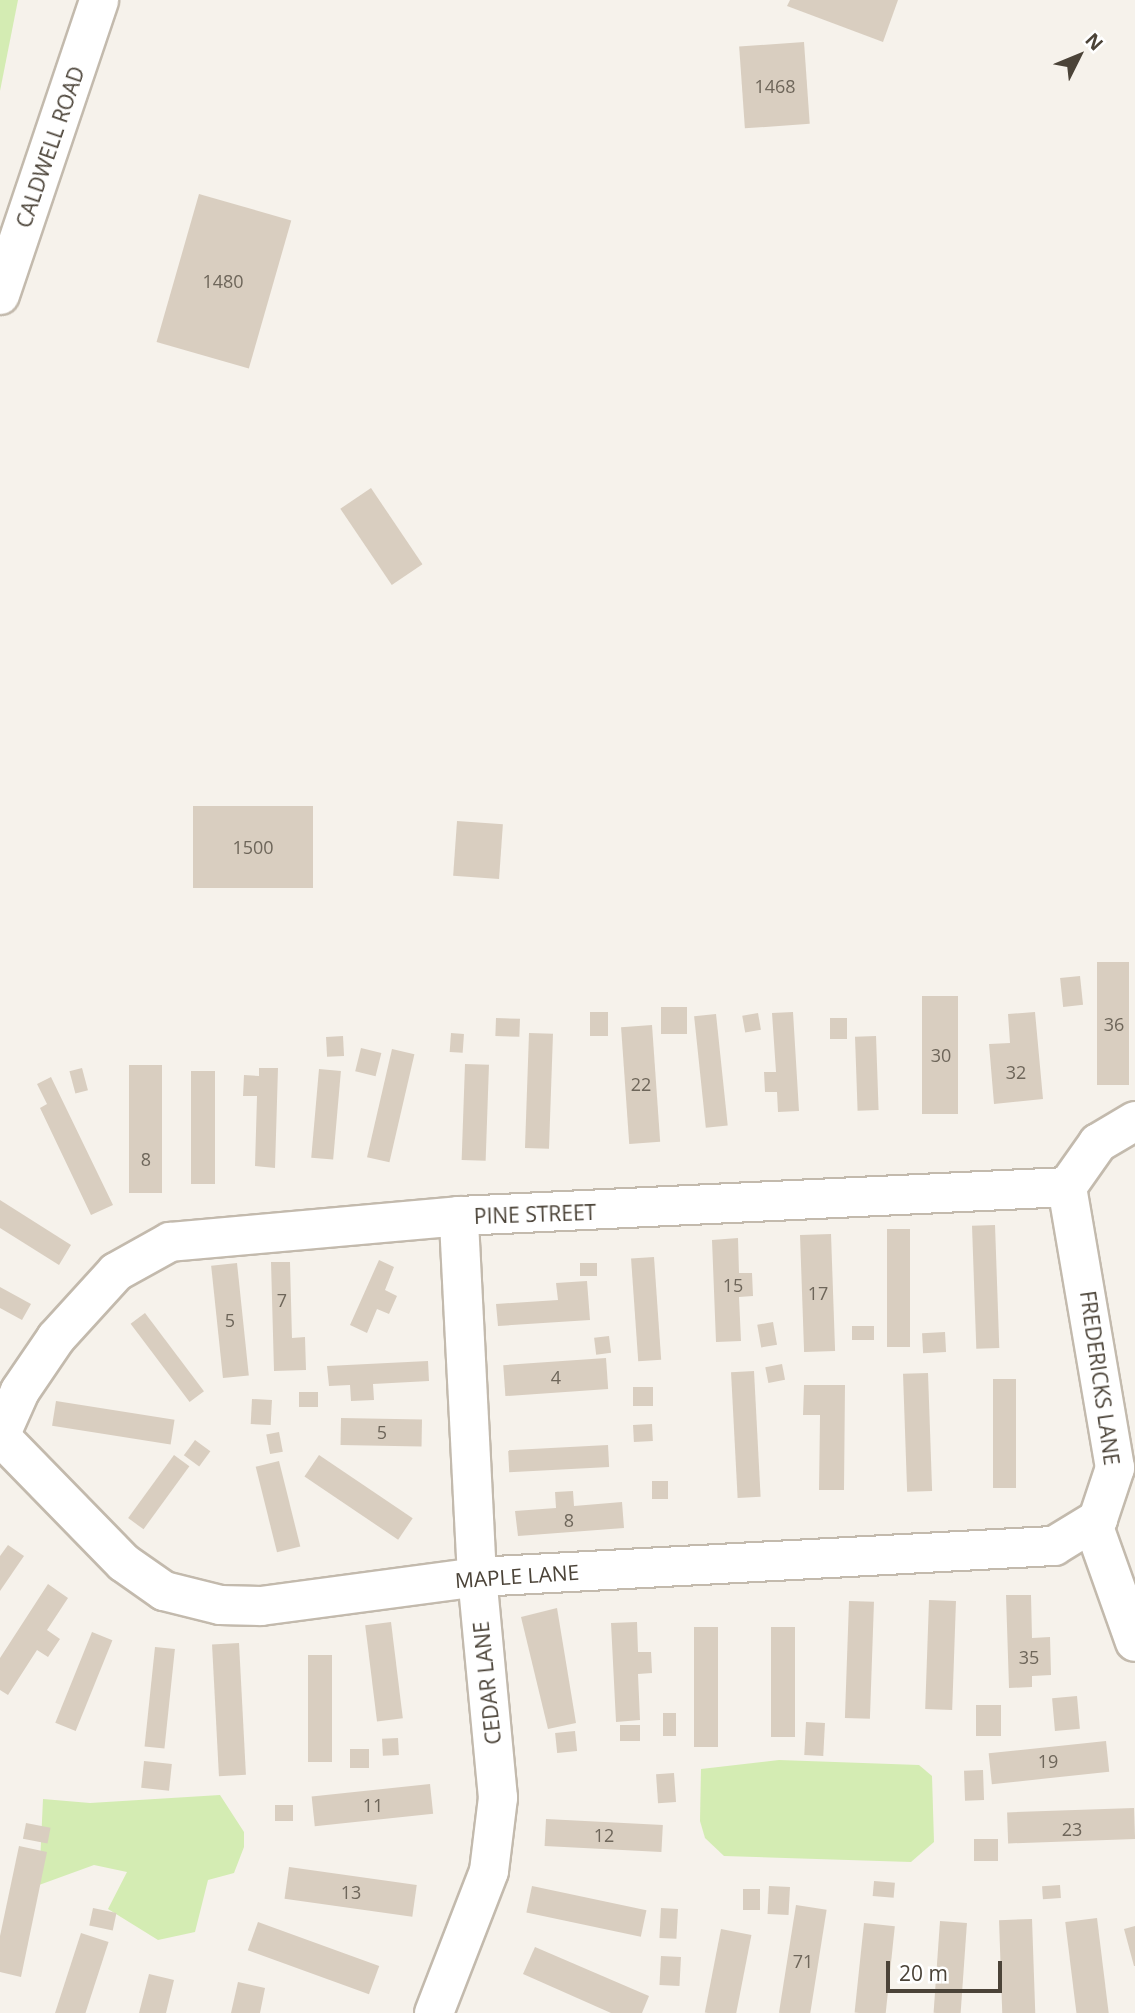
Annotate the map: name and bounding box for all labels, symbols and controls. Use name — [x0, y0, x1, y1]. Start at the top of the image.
north arrow — [1044, 21, 1114, 91]
text: N — [1080, 27, 1109, 56]
street label: CALDWELL ROAD — [11, 63, 89, 231]
house number: 1468 — [754, 75, 796, 97]
house number: 1480 — [202, 270, 244, 292]
house number: 1500 — [232, 836, 274, 858]
house number: 36 — [1104, 1013, 1124, 1035]
house number: 30 — [931, 1044, 951, 1066]
house number: 32 — [1006, 1061, 1026, 1083]
house number: 22 — [631, 1073, 651, 1095]
house number: 8 — [141, 1148, 151, 1170]
street label: PINE STREET — [473, 1199, 597, 1229]
house number: 15 — [723, 1274, 743, 1296]
house number: 17 — [808, 1282, 828, 1304]
house number: 7 — [277, 1289, 287, 1311]
street label: FREDERICKS LANE — [1075, 1289, 1125, 1467]
house number: 5 — [225, 1309, 235, 1331]
house number: 4 — [551, 1366, 561, 1388]
house number: 5 — [377, 1421, 387, 1443]
house number: 8 — [564, 1509, 574, 1531]
street label: MAPLE LANE — [454, 1559, 580, 1593]
street label: CEDAR LANE — [468, 1620, 506, 1746]
house number: 35 — [1019, 1646, 1039, 1668]
house number: 19 — [1038, 1750, 1058, 1772]
house number: 11 — [363, 1794, 383, 1816]
house number: 23 — [1062, 1818, 1082, 1840]
house number: 12 — [594, 1824, 614, 1846]
house number: 13 — [341, 1881, 361, 1903]
scale bar — [890, 1946, 1006, 1990]
house number: 71 — [793, 1950, 813, 1972]
text: 20 m — [899, 1959, 948, 1987]

